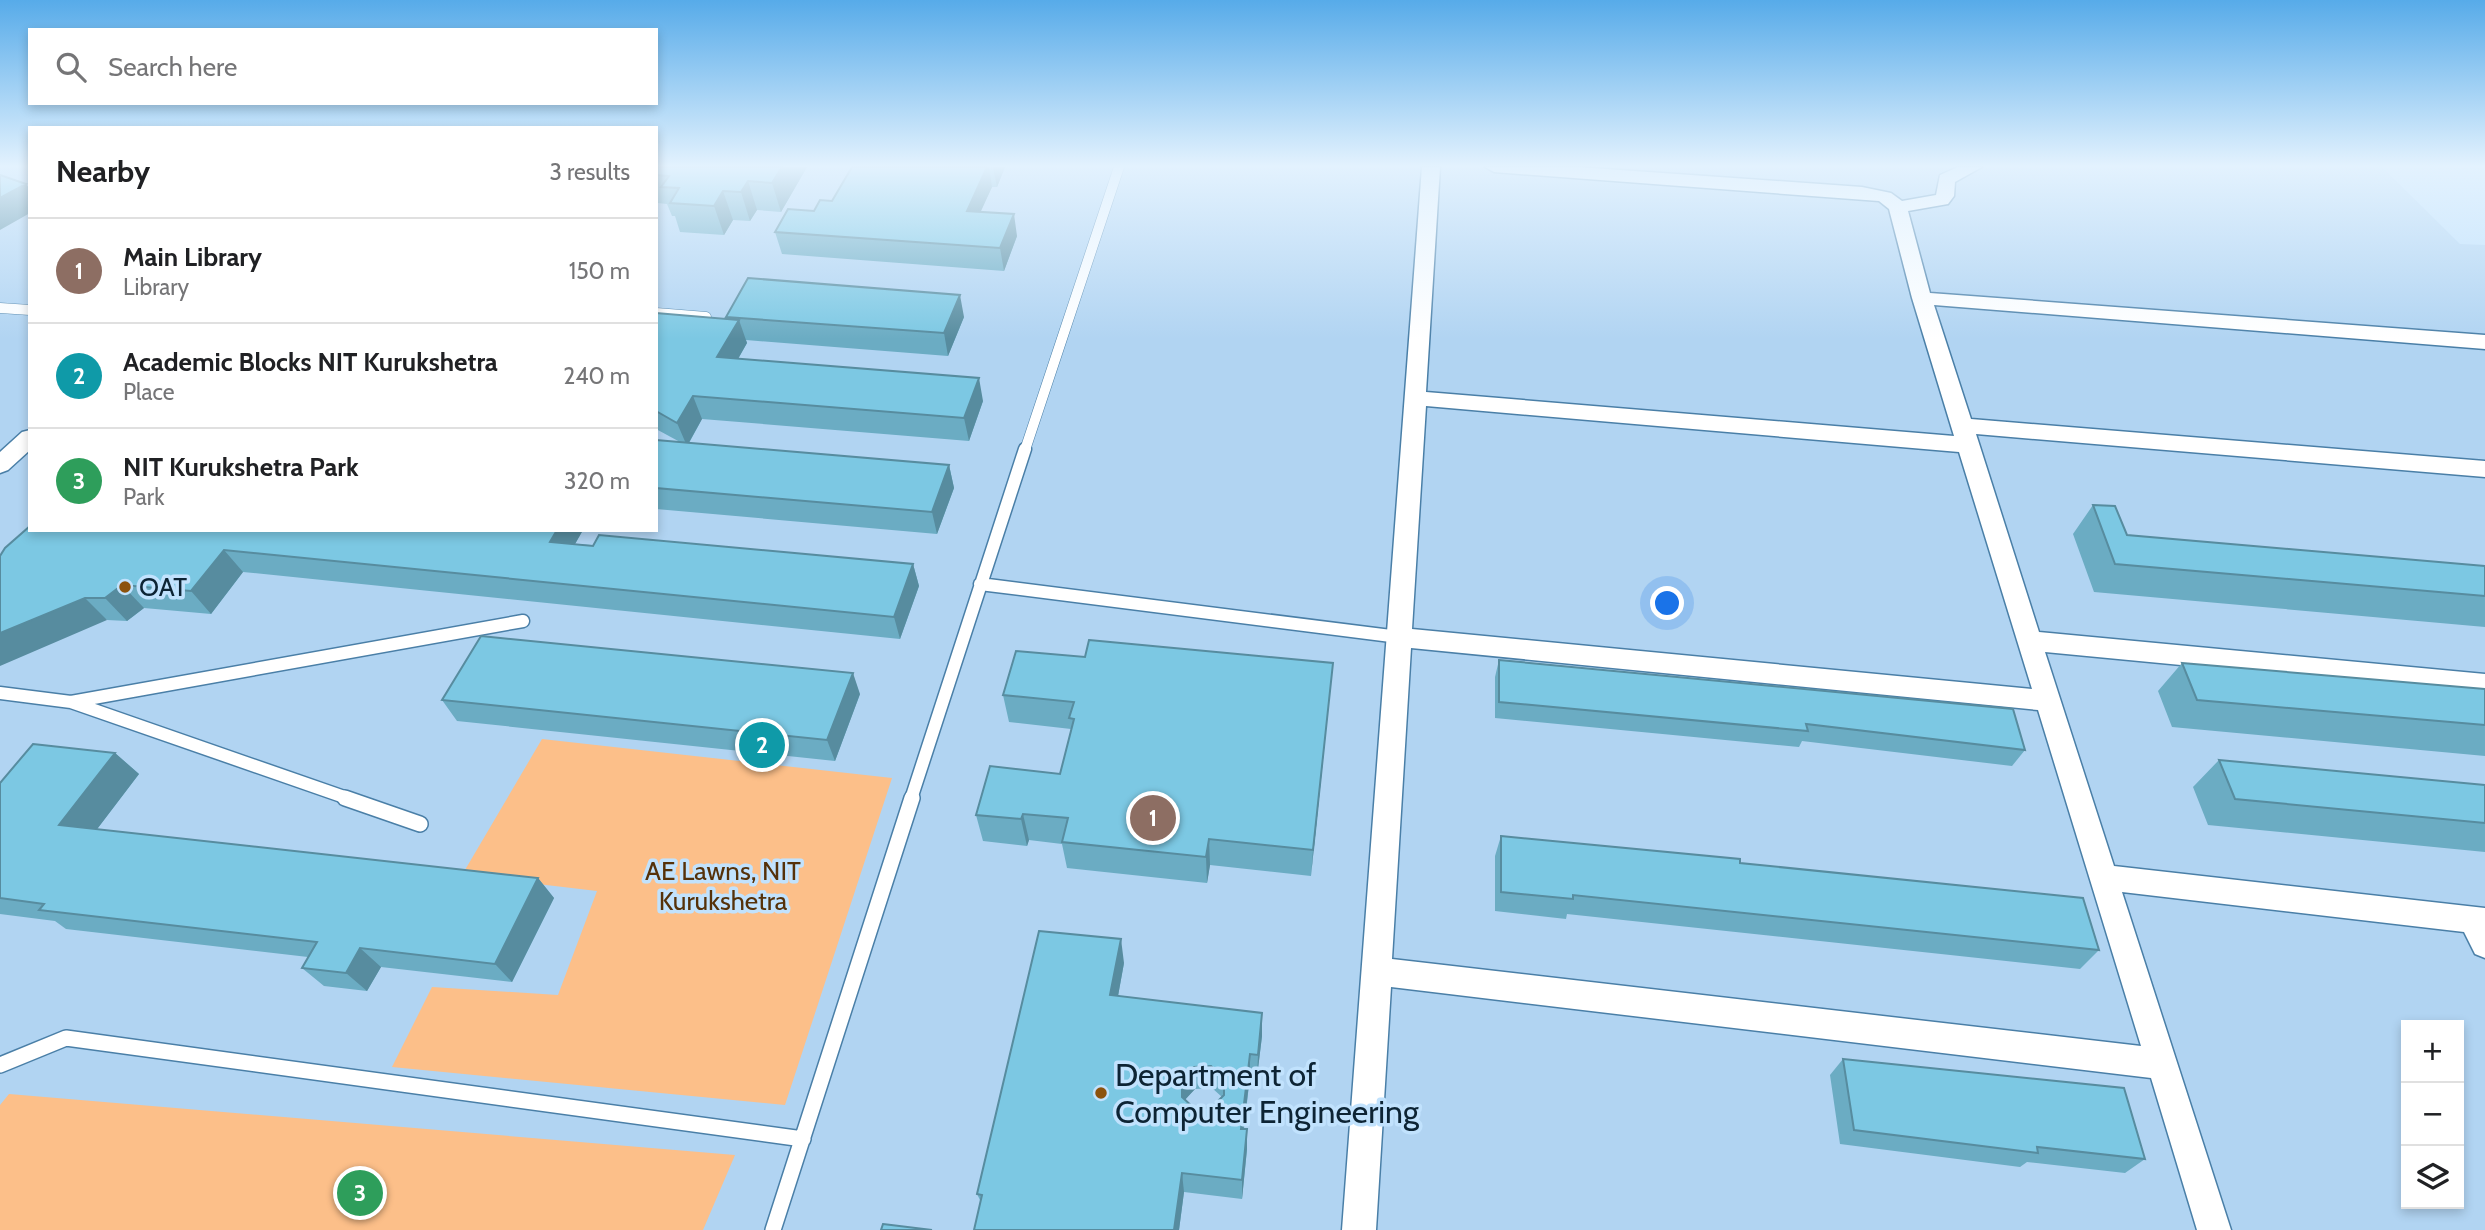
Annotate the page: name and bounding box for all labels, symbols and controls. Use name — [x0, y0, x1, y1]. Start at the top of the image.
search box — [28, 28, 658, 105]
icon: search — [52, 48, 90, 86]
text: Search here — [108, 51, 237, 83]
text: Nearby — [56, 153, 150, 190]
text: 3 results — [549, 158, 630, 186]
text: Main Library — [123, 241, 262, 273]
text: 1 — [75, 257, 83, 285]
text: 150 m — [569, 257, 630, 285]
text: Library — [123, 273, 189, 301]
text: Academic Blocks NIT Kurukshetra — [123, 346, 498, 378]
text: 2 — [73, 362, 85, 390]
text: 240 m — [563, 362, 630, 390]
text: Place — [123, 378, 175, 406]
text: NIT Kurukshetra Park — [123, 451, 359, 483]
text: 3 — [73, 467, 85, 495]
text: 320 m — [564, 467, 630, 495]
text: Park — [123, 483, 164, 511]
place label: OAT — [139, 571, 187, 603]
marker: OAT — [117, 579, 133, 595]
your location — [1650, 586, 1684, 620]
pin: 2 — [739, 719, 785, 771]
pin: 1 — [1130, 792, 1176, 844]
park label: AE Lawns, NIT Kurukshetra — [645, 855, 801, 917]
map controls — [2401, 1020, 2464, 1209]
button: + — [2401, 1020, 2464, 1083]
place label: Department of Computer Engineering — [1115, 1055, 1420, 1131]
button: − — [2401, 1083, 2464, 1146]
marker: Department of Computer Engineering — [1093, 1085, 1109, 1101]
button: layers — [2401, 1146, 2464, 1209]
pin: 3 — [337, 1167, 383, 1219]

